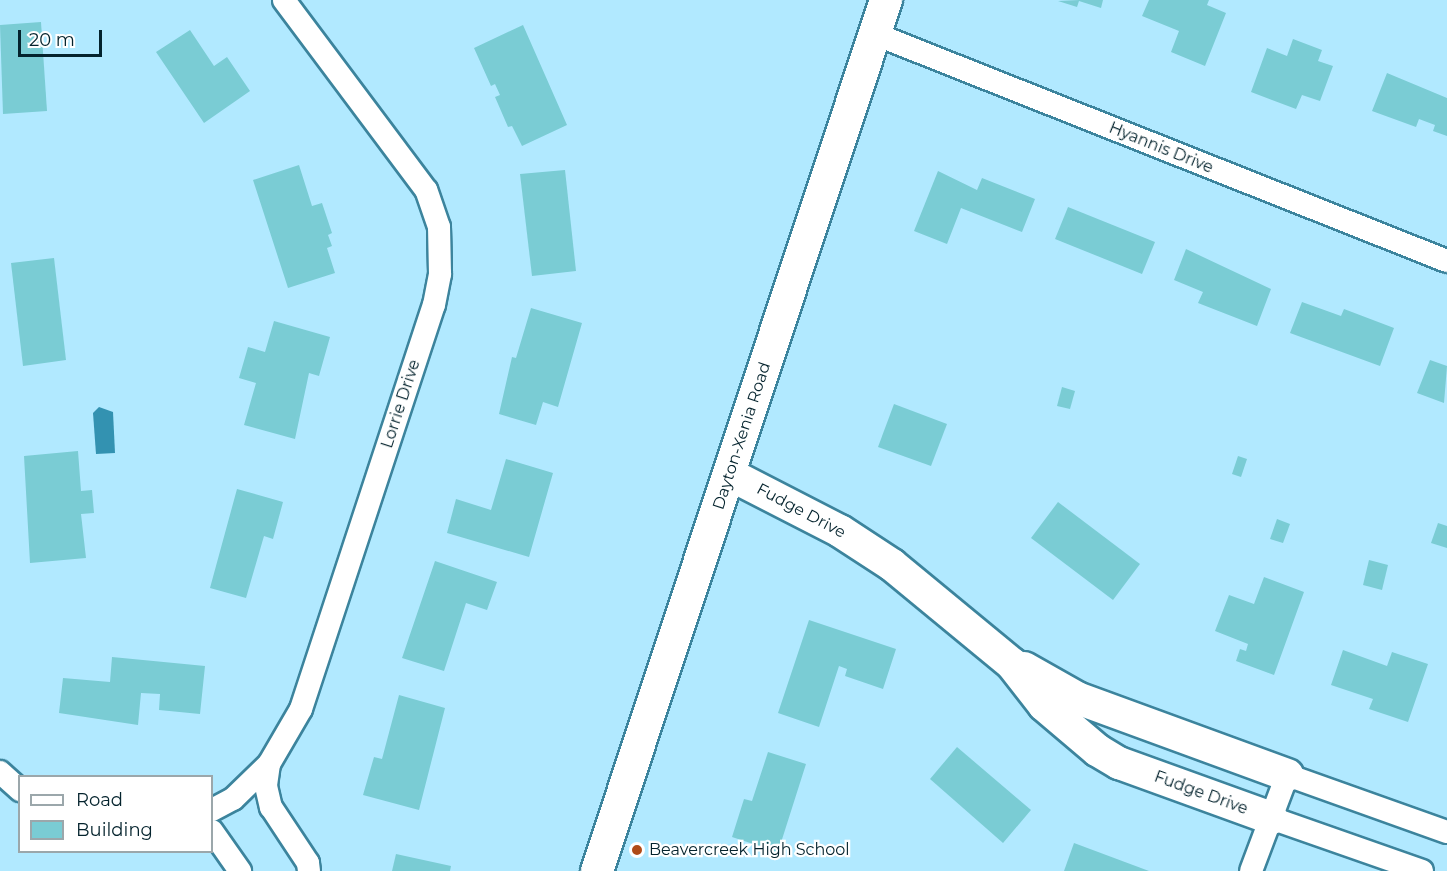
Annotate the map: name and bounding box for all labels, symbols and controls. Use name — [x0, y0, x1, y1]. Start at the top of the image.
scale bar — [21, 18, 105, 56]
text: 20 m — [29, 29, 75, 51]
street label: Hyannis Drive — [1106, 118, 1216, 178]
street label: Lorrie Drive — [378, 357, 424, 451]
street label: Dayton-Xenia Road — [709, 360, 775, 512]
street label: Fudge Drive — [753, 479, 849, 543]
street label: Fudge Drive — [1152, 767, 1250, 819]
legend — [18, 775, 213, 853]
text: Road — [76, 789, 123, 811]
text: Building — [76, 819, 153, 841]
place label: Beavercreek High School — [649, 840, 850, 860]
marker: Beavercreek High School — [630, 843, 644, 857]

